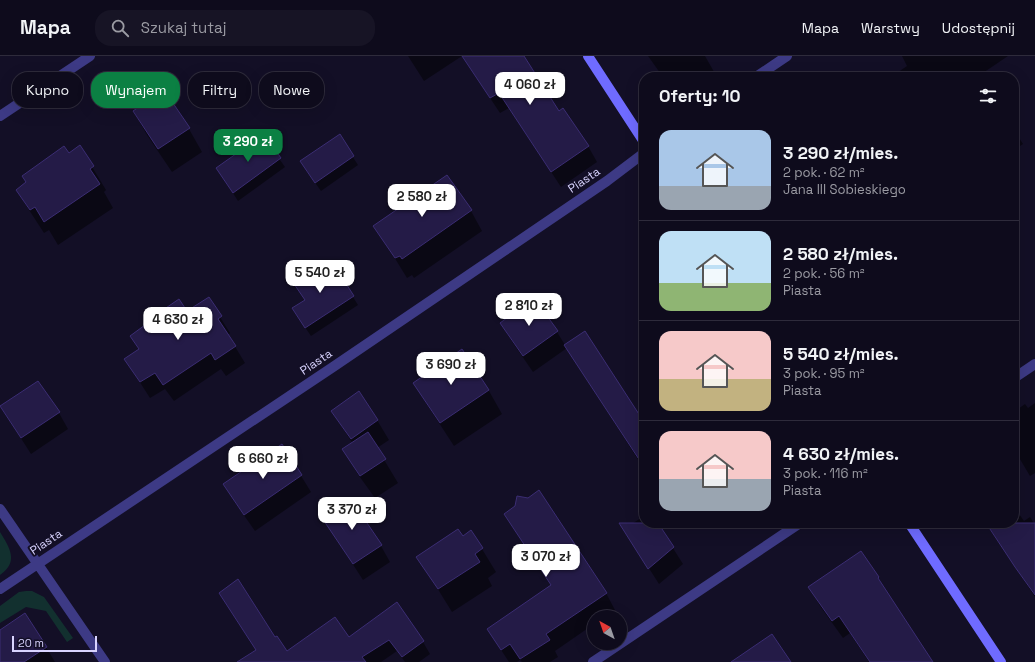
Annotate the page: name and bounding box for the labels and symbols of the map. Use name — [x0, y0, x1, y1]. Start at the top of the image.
pin: 4 060 zł — [489, 72, 571, 106]
pin: 3 290 zł — [207, 129, 289, 163]
street label: Piasta — [565, 163, 603, 197]
pin: 2 580 zł — [381, 184, 463, 218]
pin: 5 540 zł — [279, 260, 361, 294]
pin: 2 810 zł — [488, 293, 570, 327]
pin: 4 630 zł — [137, 307, 219, 341]
street label: Piasta — [297, 345, 335, 379]
pin: 3 690 zł — [410, 352, 492, 386]
pin: 6 660 zł — [222, 446, 304, 480]
pin: 3 370 zł — [311, 497, 393, 531]
street label: Piasta — [27, 525, 65, 559]
pin: 3 070 zł — [505, 544, 587, 578]
north arrow — [587, 610, 627, 650]
scale bar — [12, 634, 97, 653]

